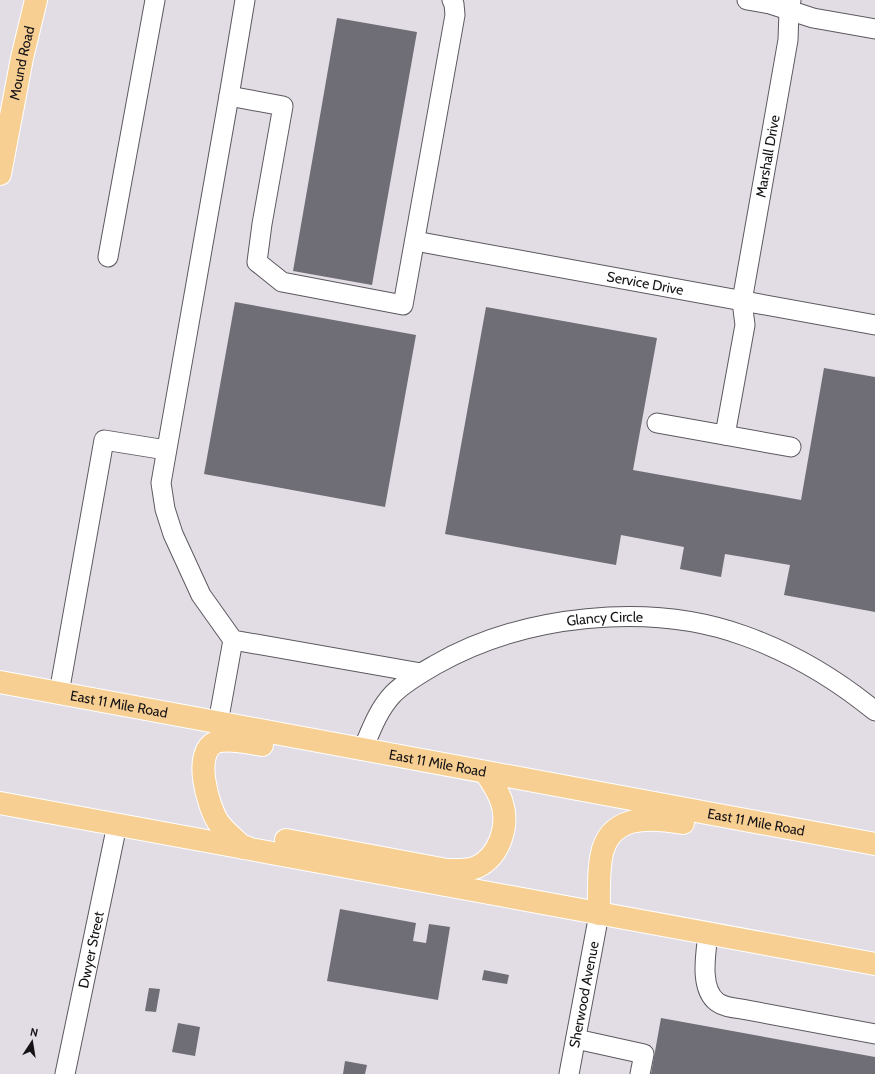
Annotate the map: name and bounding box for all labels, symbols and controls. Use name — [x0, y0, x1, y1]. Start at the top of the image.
street label: Mound Road — [5, 24, 38, 102]
street label: Marshall Drive — [751, 113, 784, 199]
street label: Service Drive — [605, 267, 685, 299]
street label: Glancy Circle — [565, 608, 643, 630]
street label: East 11 Mile Road — [69, 686, 169, 722]
street label: East 11 Mile Road — [387, 745, 488, 781]
street label: East 11 Mile Road — [706, 804, 806, 840]
street label: Dwyer Street — [74, 909, 108, 990]
street label: Sherwood Avenue — [565, 940, 603, 1049]
north arrow — [12, 1022, 52, 1062]
text: N — [29, 1025, 39, 1040]

